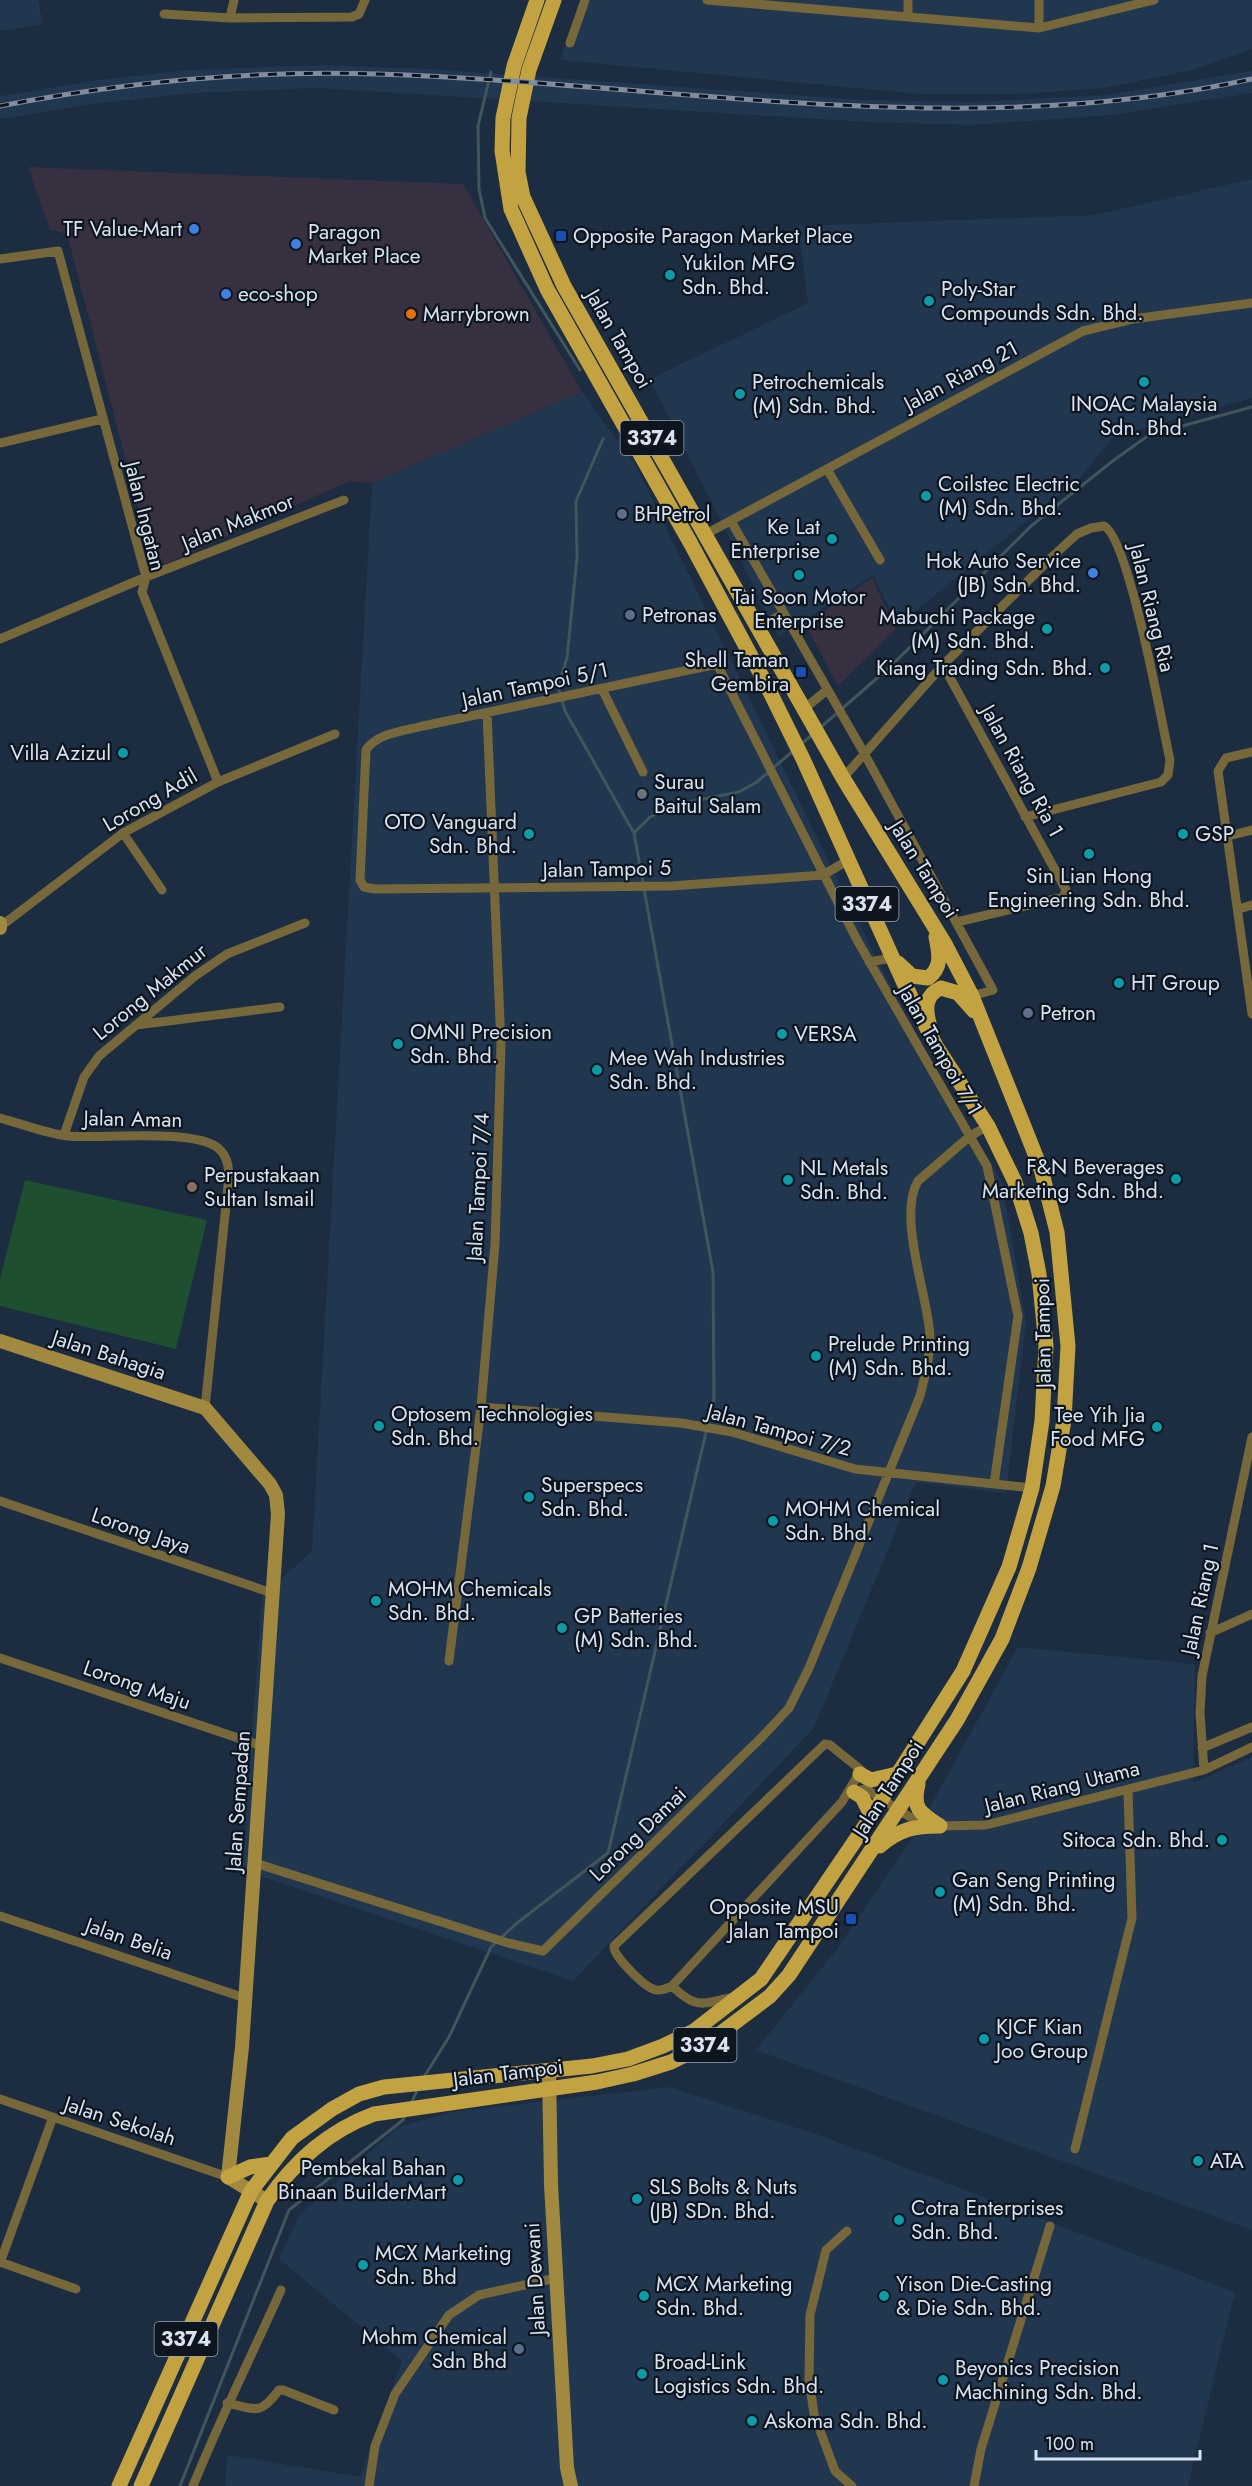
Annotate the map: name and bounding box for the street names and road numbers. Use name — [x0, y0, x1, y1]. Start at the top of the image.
street label: Jalan Tampoi — [577, 281, 660, 394]
street label: Jalan Riang 21 — [896, 333, 1023, 420]
road number: 3374 — [620, 421, 684, 455]
street label: Jalan Ingatan — [116, 455, 173, 574]
street label: Jalan Makmor — [175, 486, 299, 559]
street label: Jalan Riang Ria — [1121, 538, 1182, 675]
street label: Jalan Tampoi 5/1 — [456, 655, 611, 716]
street label: Jalan Riang Ria 1 — [972, 697, 1071, 843]
street label: Lorong Adil — [97, 761, 203, 839]
street label: Jalan Tampoi — [880, 812, 966, 924]
street label: Jalan Tampoi 5 — [539, 853, 672, 885]
road number: 3374 — [836, 887, 898, 921]
street label: Lorong Makmur — [86, 936, 214, 1048]
street label: Jalan Tampoi 7/1 — [889, 977, 989, 1121]
street label: Jalan Aman — [80, 1103, 183, 1135]
street label: Jalan Tampoi 7/4 — [459, 1112, 497, 1265]
street label: Jalan Tampoi — [1027, 1278, 1059, 1391]
street label: Jalan Bahagia — [45, 1322, 170, 1387]
street label: Jalan Tampoi 7/2 — [701, 1396, 855, 1464]
street label: Lorong Jaya — [87, 1500, 195, 1562]
street label: Jalan Riang 1 — [1173, 1540, 1226, 1661]
street label: Lorong Maju — [79, 1653, 195, 1717]
street label: Jalan Sempadan — [218, 1729, 258, 1876]
street label: Jalan Tampoi — [844, 1735, 931, 1846]
street label: Jalan Riang Utama — [978, 1753, 1143, 1821]
street label: Lorong Damai — [583, 1780, 693, 1888]
street label: Jalan Belia — [79, 1909, 177, 1968]
road number: 3374 — [674, 2028, 736, 2062]
street label: Jalan Tampoi — [448, 2051, 565, 2095]
street label: Jalan Sekolah — [57, 2088, 180, 2153]
street label: Jalan Dewani — [517, 2222, 553, 2339]
road number: 3374 — [154, 2322, 218, 2356]

